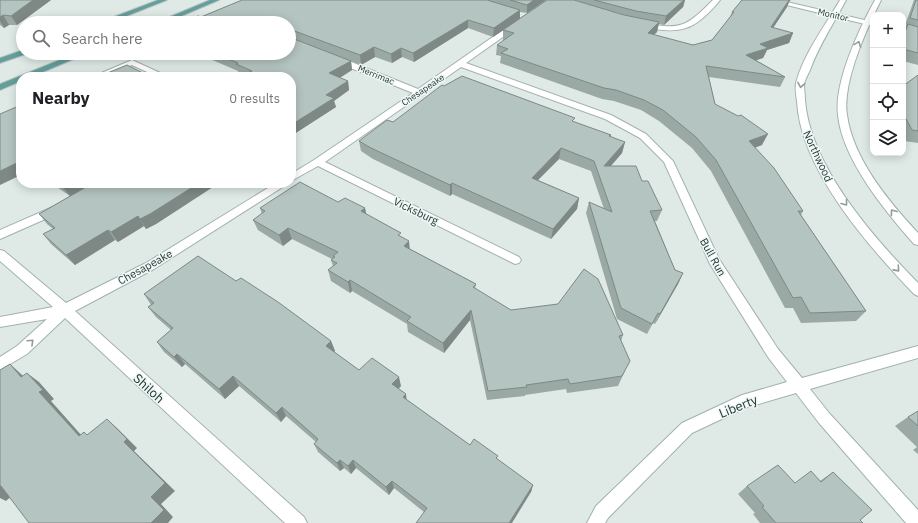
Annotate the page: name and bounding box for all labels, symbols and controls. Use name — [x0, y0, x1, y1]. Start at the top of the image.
street label: Monitor — [817, 6, 850, 24]
map controls — [870, 12, 906, 156]
button: + — [870, 12, 906, 48]
search box — [16, 16, 296, 60]
icon: search — [30, 27, 52, 49]
text: Search here — [62, 29, 142, 48]
one-way arrow — [854, 41, 862, 48]
button: − — [870, 48, 906, 84]
street label: Merrimac — [356, 62, 396, 87]
street label: Chesapeake — [399, 71, 446, 108]
one-way arrow — [797, 82, 806, 88]
button: locate — [870, 84, 906, 120]
text: Nearby — [32, 87, 90, 109]
text: 0 results — [229, 90, 280, 107]
button: layers — [870, 120, 906, 156]
street label: Northwood — [800, 128, 836, 184]
street label: Vicksburg — [391, 194, 441, 228]
one-way arrow — [840, 199, 847, 206]
one-way arrow — [891, 209, 898, 216]
street label: Bull Run — [697, 235, 729, 279]
street label: Chesapeake — [115, 246, 175, 288]
one-way arrow — [893, 264, 900, 271]
one-way arrow — [27, 339, 34, 346]
street label: Shiloh — [129, 370, 168, 407]
street label: Liberty — [716, 391, 761, 422]

